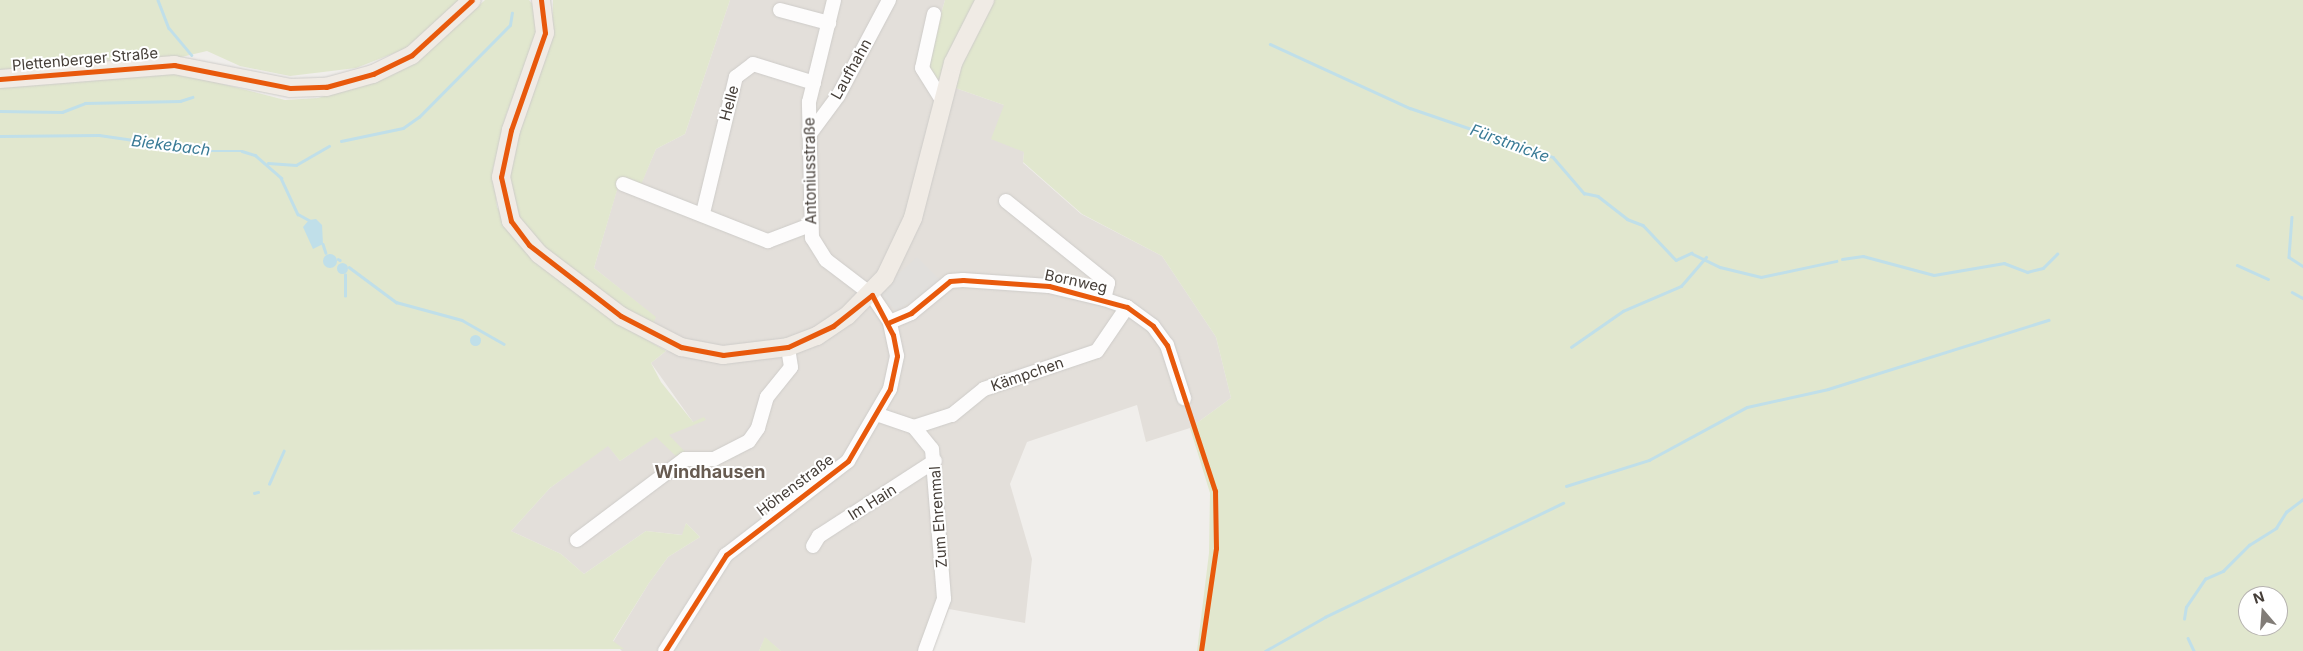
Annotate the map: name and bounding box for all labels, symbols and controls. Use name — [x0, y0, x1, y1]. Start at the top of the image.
street label: Laufhahn — [827, 36, 875, 102]
street label: Plettenberger Straße — [11, 44, 159, 74]
street label: Helle — [716, 83, 742, 123]
street label: Antoniusstraße — [800, 117, 820, 225]
water label: Fürstmicke — [1468, 120, 1552, 166]
water label: Biekebach — [130, 131, 212, 159]
street label: Bornweg — [1043, 266, 1109, 296]
street label: Kämpchen — [988, 353, 1066, 395]
street label: Höhenstraße — [753, 450, 837, 520]
district label: Windhausen — [655, 461, 765, 483]
street label: Zum Ehrenmal — [925, 466, 951, 568]
street label: Im Hain — [845, 480, 899, 524]
north arrow — [2238, 586, 2288, 636]
text: N — [2251, 587, 2266, 607]

